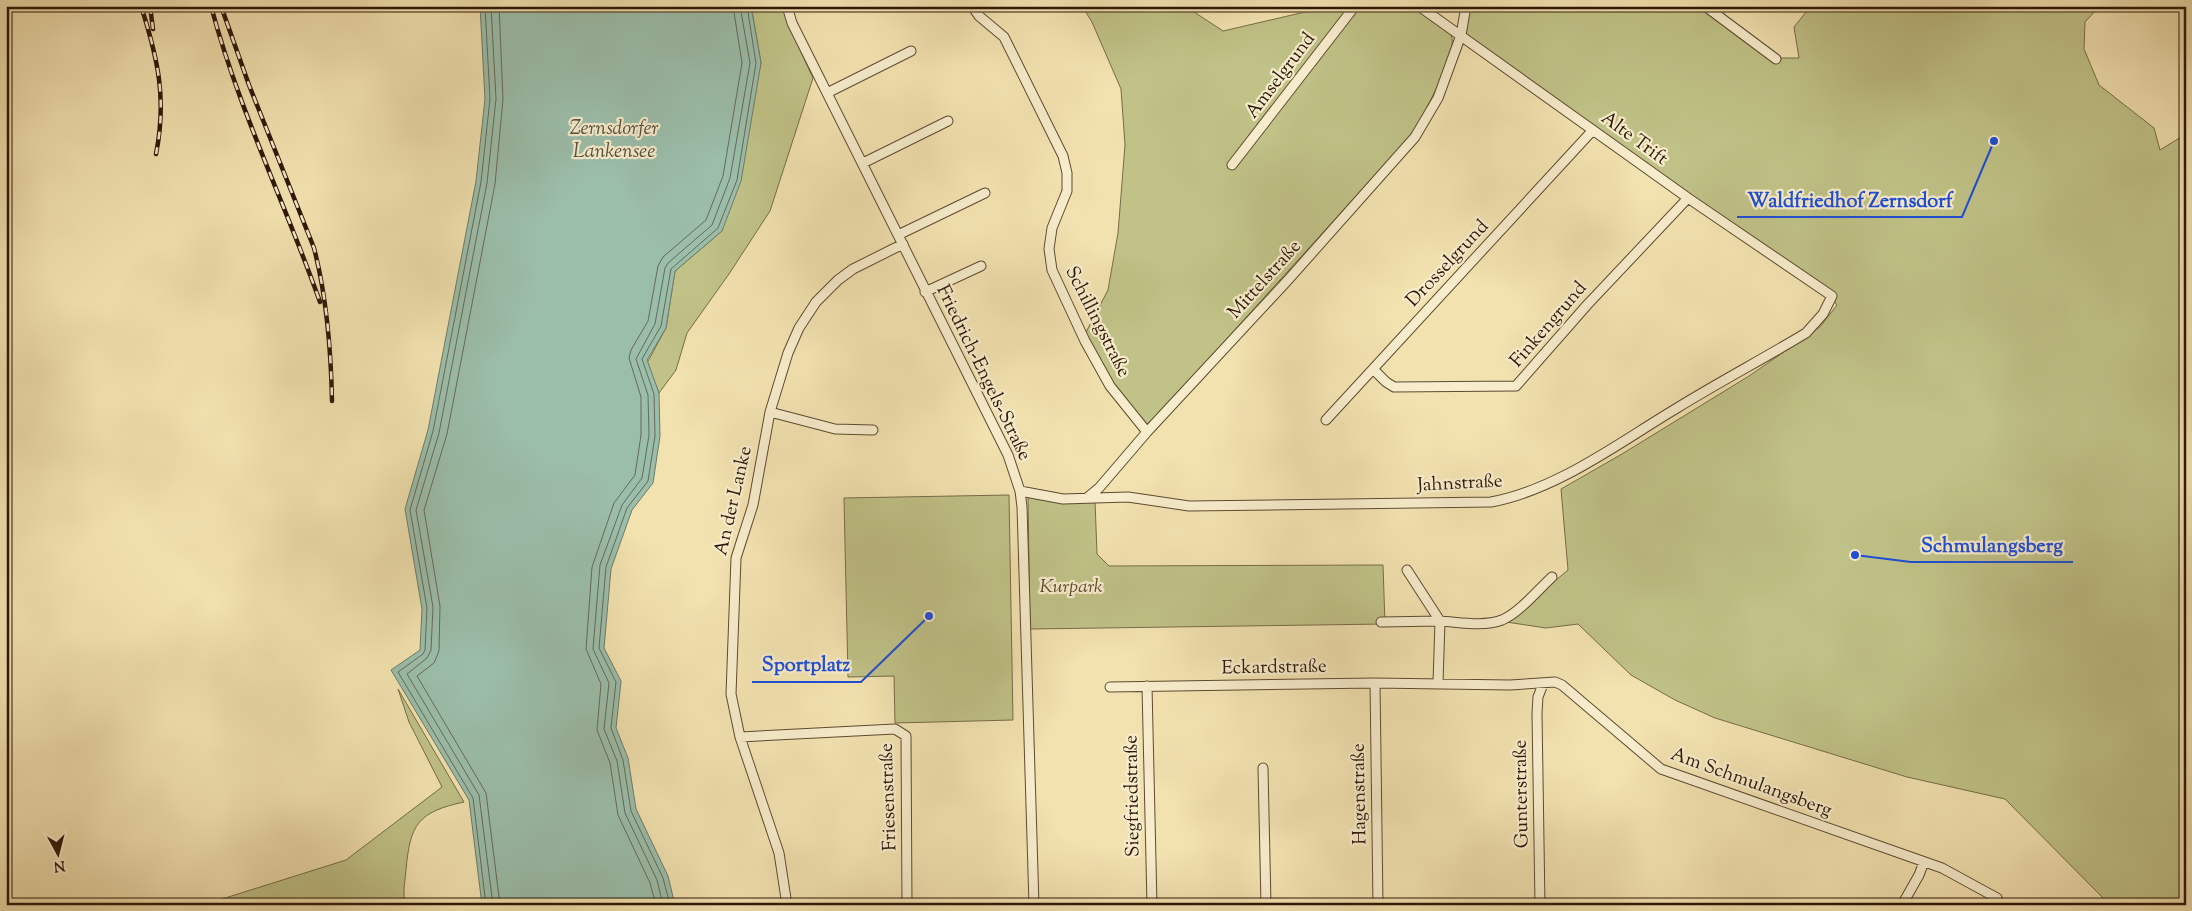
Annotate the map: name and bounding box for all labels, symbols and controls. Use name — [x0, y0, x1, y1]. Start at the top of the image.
street label: Amselgrund — [1240, 27, 1323, 125]
street label: Alte Trift — [1595, 105, 1674, 173]
water label: Zernsdorfer Lankensee — [569, 115, 659, 167]
callout: Waldfriedhof Zernsdorf — [1737, 182, 1962, 217]
text: Waldfriedhof Zernsdorf — [1747, 188, 1955, 217]
street label: Drosselgrund — [1400, 214, 1496, 314]
street label: Mittelstraße — [1222, 234, 1308, 326]
street label: Schillingstraße — [1057, 262, 1137, 382]
street label: Finkengrund — [1504, 276, 1594, 374]
street label: Friedrich-Engels-Straße — [929, 280, 1037, 466]
street label: An der Lanke — [708, 443, 760, 558]
street label: Jahnstraße — [1416, 468, 1503, 500]
callout: Schmulangsberg — [1911, 527, 2073, 562]
text: Schmulangsberg — [1921, 533, 2063, 562]
park label: Kurpark — [1039, 574, 1103, 601]
callout: Sportplatz — [752, 647, 861, 682]
text: Sportplatz — [762, 652, 851, 681]
street label: Eckardstraße — [1221, 654, 1327, 682]
street label: Siegfriedstraße — [1118, 735, 1148, 857]
street label: Gunterstraße — [1508, 739, 1536, 849]
street label: Am Schmulangsberg — [1667, 741, 1835, 825]
street label: Friesenstraße — [874, 743, 904, 851]
street label: Hagenstraße — [1346, 743, 1374, 845]
north arrow — [32, 828, 82, 878]
text: N — [53, 854, 66, 876]

